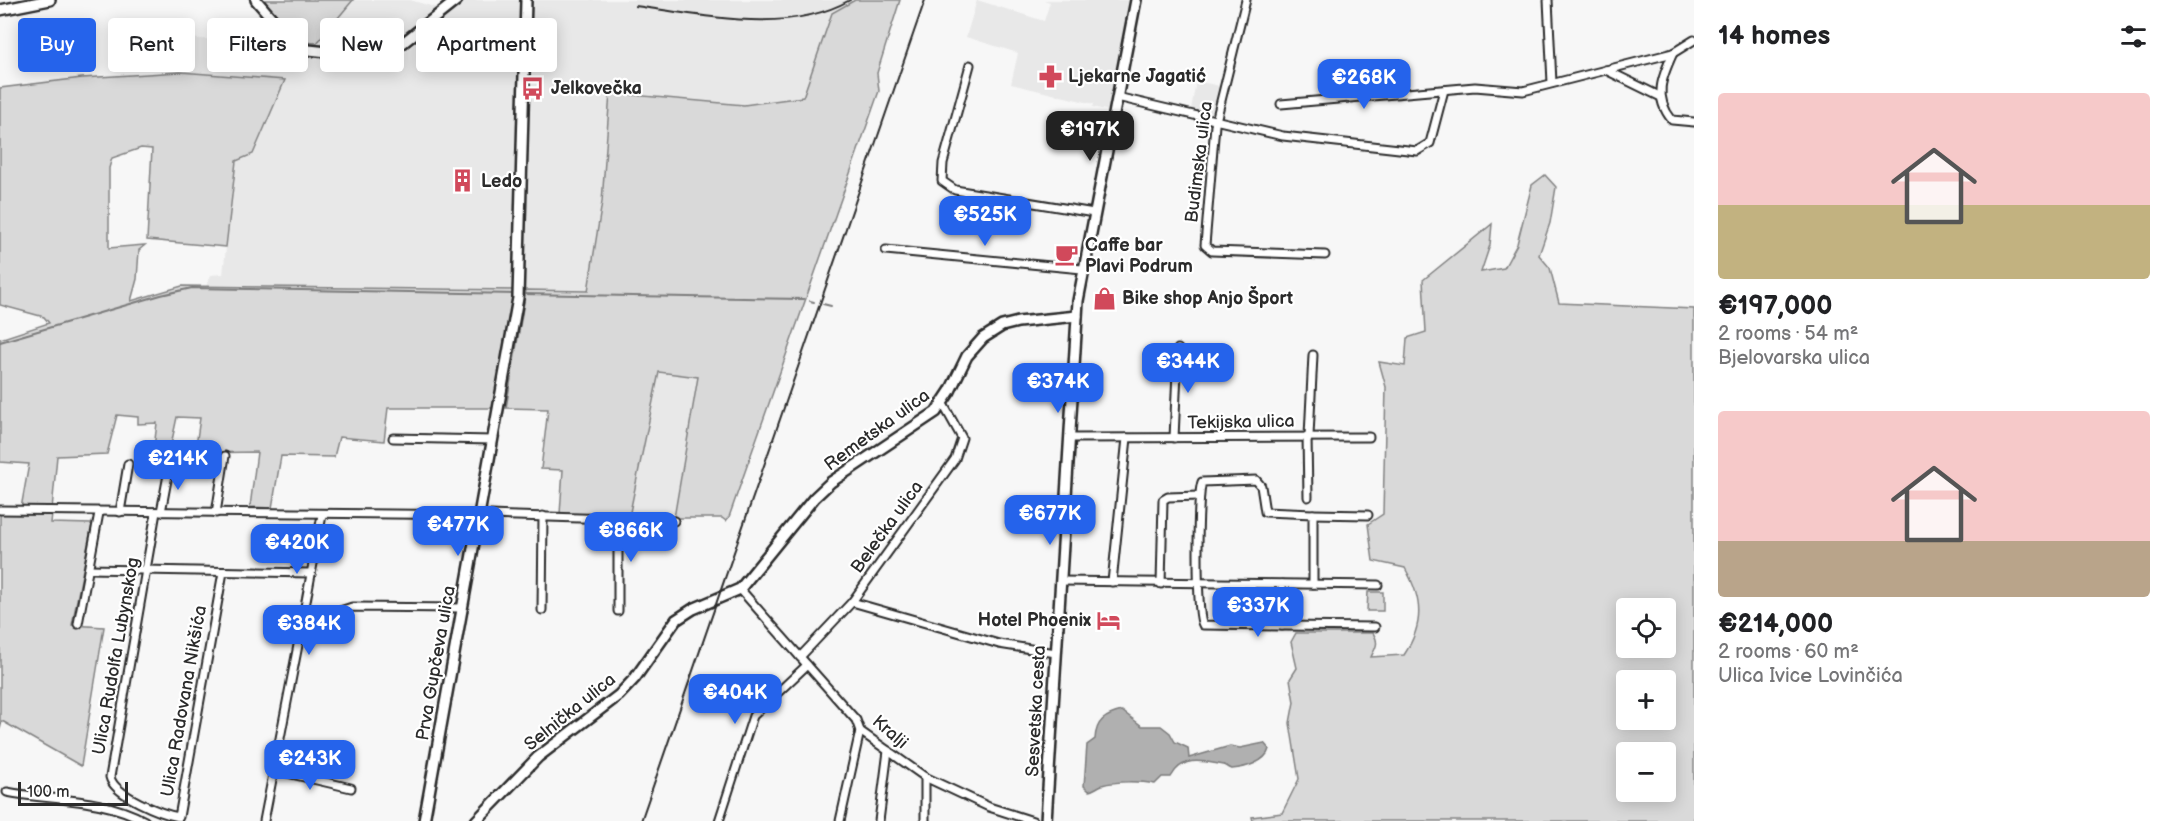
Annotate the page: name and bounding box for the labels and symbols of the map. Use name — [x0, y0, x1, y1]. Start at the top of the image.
pin: €268K — [1322, 59, 1406, 110]
pharmacy icon: Ljekarne Jagatić — [1037, 63, 1063, 89]
place label: Ljekarne Jagatić — [1068, 66, 1206, 87]
bus stop icon: Jelkovečka — [520, 75, 546, 101]
place label: Jelkovečka — [551, 78, 642, 99]
street label: Budimska ulica — [1181, 100, 1217, 224]
pin: €197K — [1048, 111, 1132, 162]
building icon: Ledo — [450, 168, 476, 194]
place label: Ledo — [481, 171, 522, 192]
pin: €525K — [943, 196, 1027, 247]
place label: Caffe bar Plavi Podrum — [1085, 235, 1193, 277]
cafe icon: Caffe bar Plavi Podrum — [1054, 242, 1080, 268]
shop icon: Bike shop Anjo Šport — [1091, 285, 1117, 311]
place label: Bike shop Anjo Šport — [1122, 286, 1293, 309]
pin: €344K — [1146, 343, 1230, 394]
pin: €374K — [1016, 363, 1100, 414]
street label: Remetska ulica — [820, 385, 934, 475]
street label: Tekijska ulica — [1187, 411, 1295, 433]
pin: €214K — [136, 440, 220, 491]
street label: Belečka ulica — [847, 477, 927, 577]
pin: €677K — [1008, 495, 1092, 546]
pin: €477K — [416, 506, 500, 557]
pin: €866K — [589, 512, 673, 563]
pin: €420K — [255, 524, 339, 575]
street label: Ulica Rudolfa Lubynskog — [88, 556, 144, 756]
street label: Prva Gupčeva ulica — [412, 584, 460, 742]
pin: €337K — [1216, 587, 1300, 638]
street label: Ulica Radovana Nikšića — [157, 604, 211, 798]
pin: €384K — [267, 605, 351, 656]
hotel icon: Hotel Phoenix — [1096, 607, 1122, 633]
place label: Hotel Phoenix — [978, 610, 1091, 631]
street label: Sesvetska cesta — [1022, 645, 1050, 777]
street label: Selnička ulica — [520, 669, 620, 755]
pin: €404K — [693, 674, 777, 725]
street label: Kralji — [868, 711, 912, 753]
pin: €243K — [268, 740, 352, 791]
scale bar — [18, 779, 128, 806]

